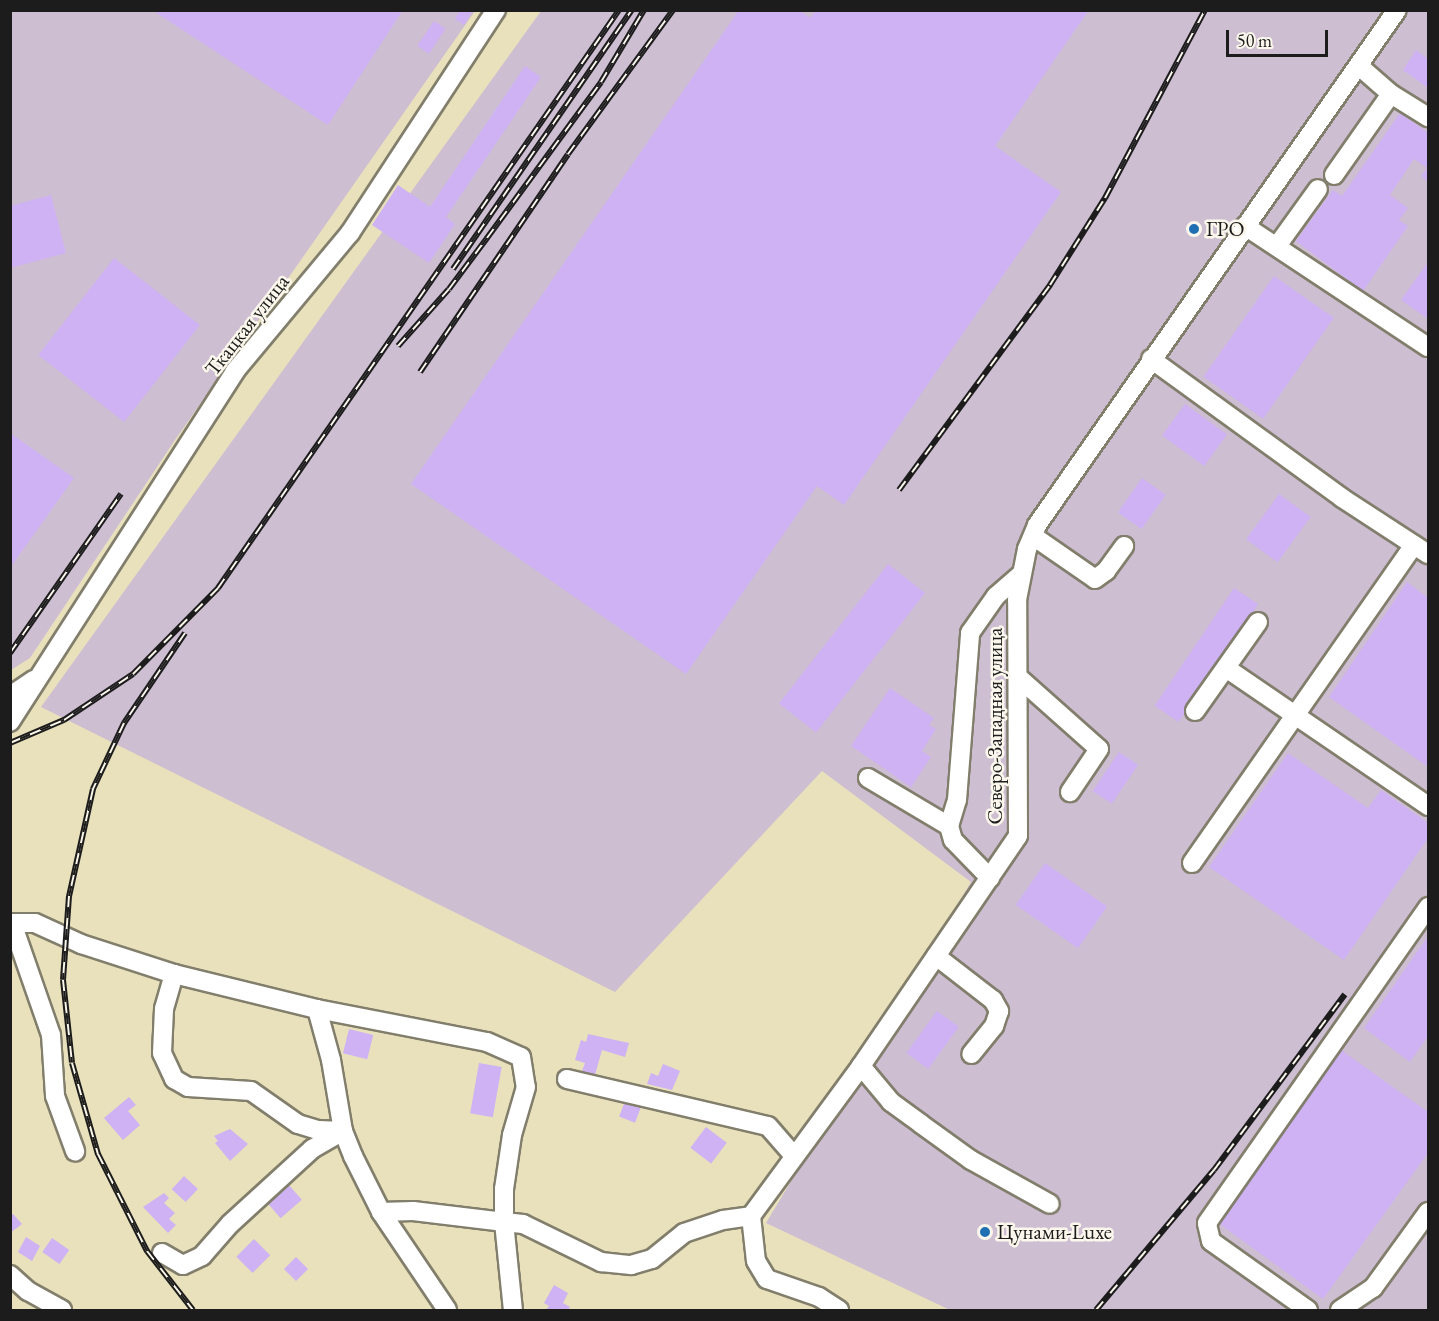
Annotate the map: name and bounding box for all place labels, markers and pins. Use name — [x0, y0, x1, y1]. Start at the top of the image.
place label: ГРО — [1206, 216, 1244, 242]
marker: ГРО — [1187, 222, 1201, 236]
place label: Цунами-Luxe — [997, 1219, 1112, 1245]
marker: Цунами-Luxe — [978, 1225, 992, 1239]

